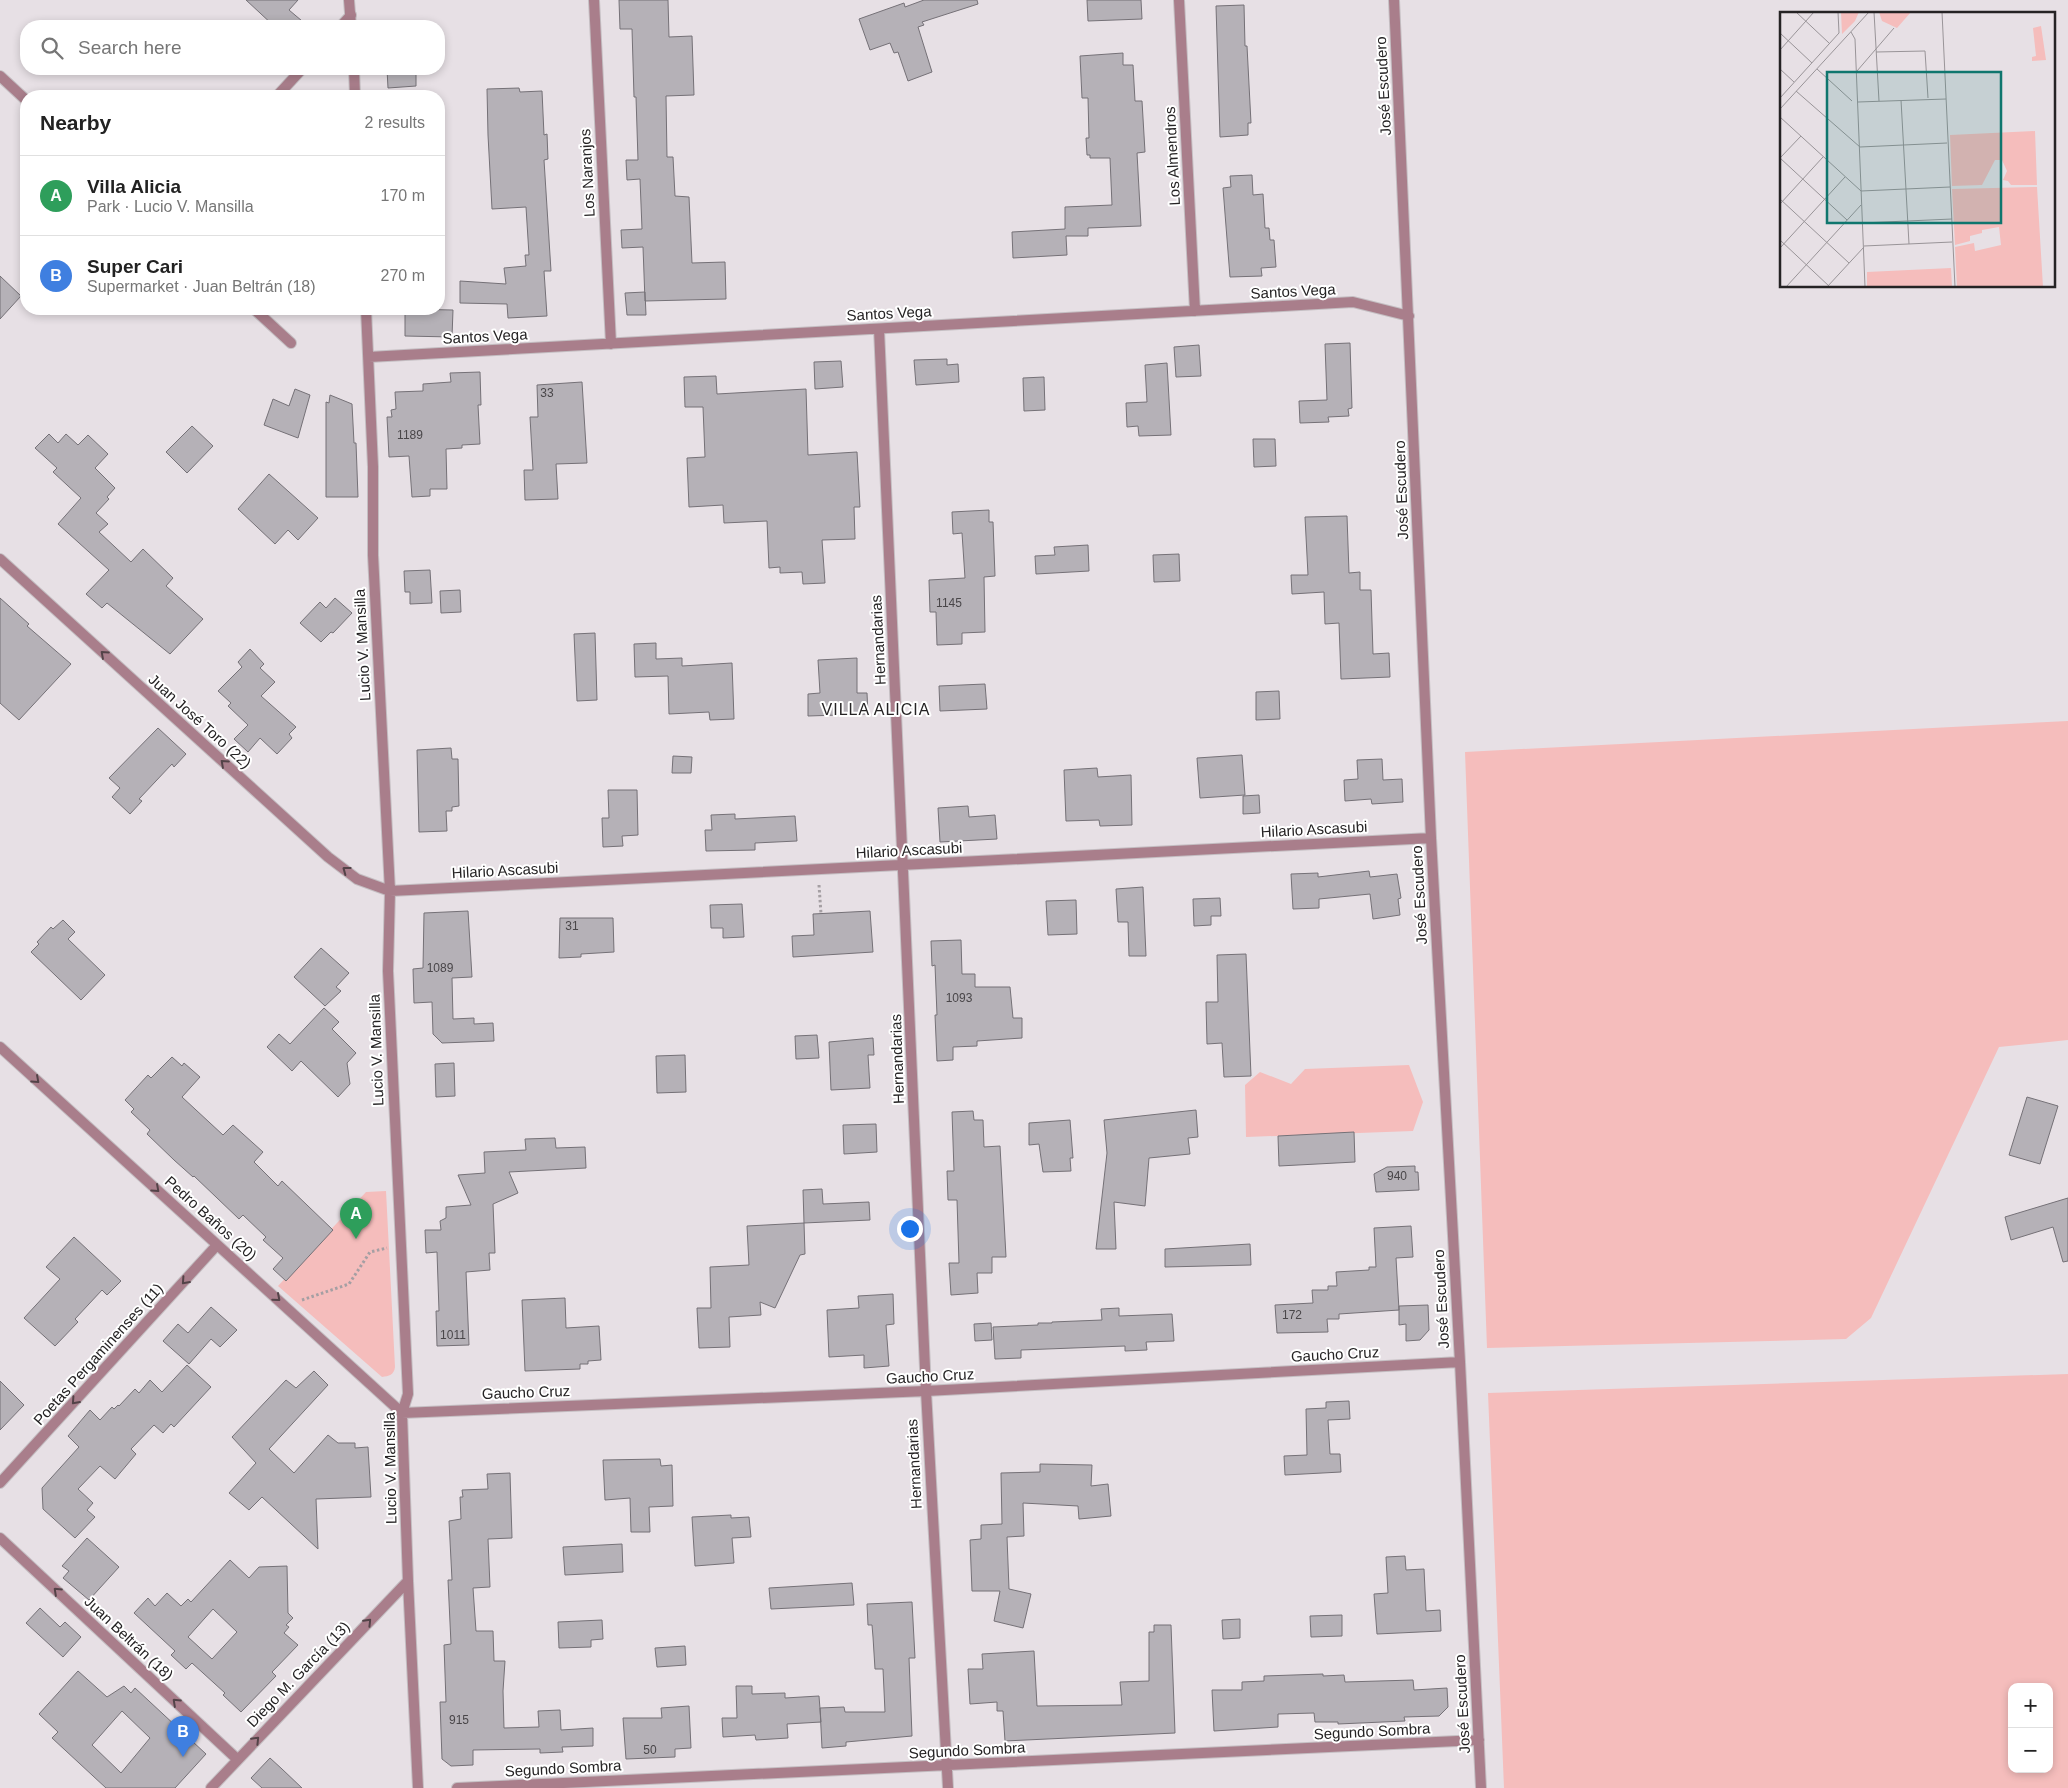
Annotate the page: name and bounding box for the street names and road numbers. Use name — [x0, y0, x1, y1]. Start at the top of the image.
street label: José Escudero — [1372, 36, 1394, 136]
street label: Los Almendros — [1161, 106, 1183, 206]
street label: Los Naranjos — [576, 128, 598, 218]
street label: Santos Vega — [1250, 280, 1337, 302]
street label: Santos Vega — [846, 302, 933, 324]
street label: Santos Vega — [442, 325, 529, 347]
street label: José Escudero — [1391, 440, 1411, 540]
street label: Lucio V. Mansilla — [351, 588, 373, 701]
street label: Hernandarias — [867, 595, 889, 685]
street label: Juan José Toro (22) — [145, 670, 255, 772]
street label: Hilario Ascasubi — [1260, 818, 1368, 840]
street label: Hilario Ascasubi — [855, 839, 963, 861]
street label: José Escudero — [1408, 845, 1430, 945]
street label: Hilario Ascasubi — [451, 859, 559, 881]
street label: Lucio V. Mansilla — [366, 993, 386, 1106]
street label: Hernandarias — [887, 1014, 907, 1104]
street label: Pedro Baños (20) — [162, 1172, 260, 1264]
street label: José Escudero — [1430, 1249, 1452, 1349]
street label: Poetas Pergaminenses (11) — [30, 1280, 166, 1428]
street label: Gaucho Cruz — [1290, 1343, 1380, 1365]
street label: Gaucho Cruz — [885, 1365, 975, 1387]
street label: Gaucho Cruz — [482, 1382, 570, 1402]
street label: Lucio V. Mansilla — [381, 1411, 399, 1524]
street label: Hernandarias — [903, 1419, 925, 1509]
street label: Juan Beltrán (18) — [81, 1593, 177, 1683]
street label: Diego M. García (13) — [243, 1618, 353, 1730]
street label: José Escudero — [1451, 1654, 1473, 1754]
street label: Segundo Sombra — [1313, 1719, 1431, 1743]
street label: Segundo Sombra — [908, 1738, 1026, 1762]
street label: Segundo Sombra — [504, 1756, 622, 1780]

